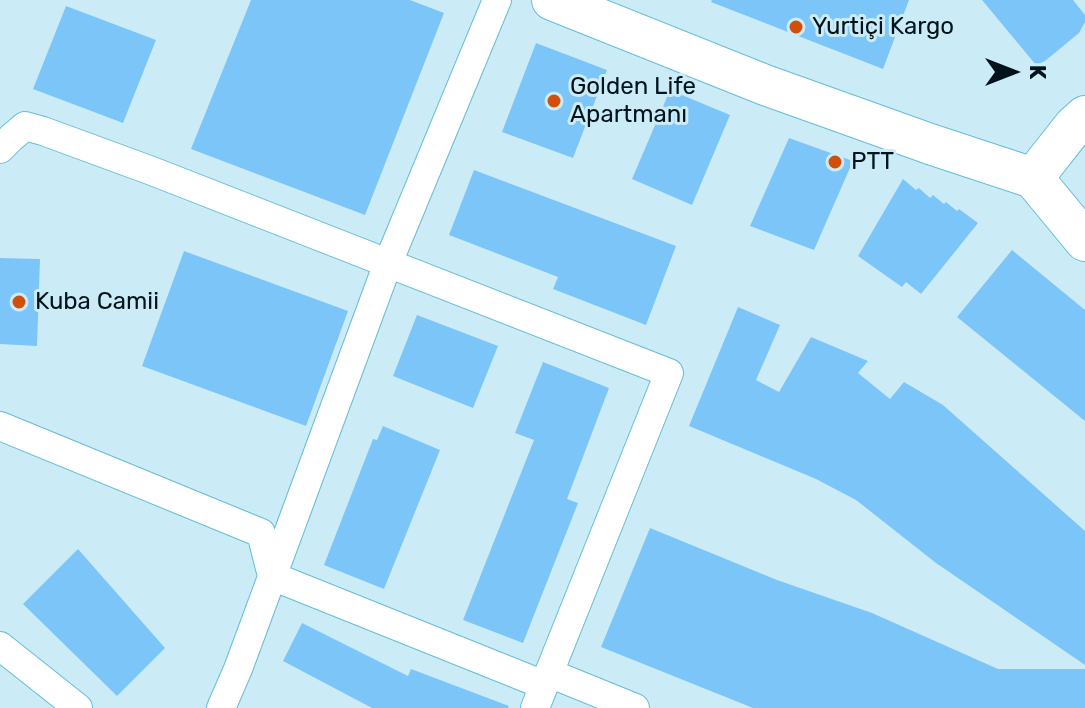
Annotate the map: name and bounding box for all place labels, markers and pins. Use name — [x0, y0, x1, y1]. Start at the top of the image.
place label: Yurtiçi Kargo — [812, 13, 954, 41]
marker: Yurtiçi Kargo — [787, 18, 805, 36]
place label: Golden Life Apartmanı — [570, 73, 696, 129]
marker: Golden Life Apartmanı — [545, 92, 563, 110]
place label: PTT — [851, 148, 894, 176]
marker: PTT — [826, 153, 844, 171]
place label: Kuba Camii — [35, 288, 159, 316]
marker: Kuba Camii — [10, 293, 28, 311]

